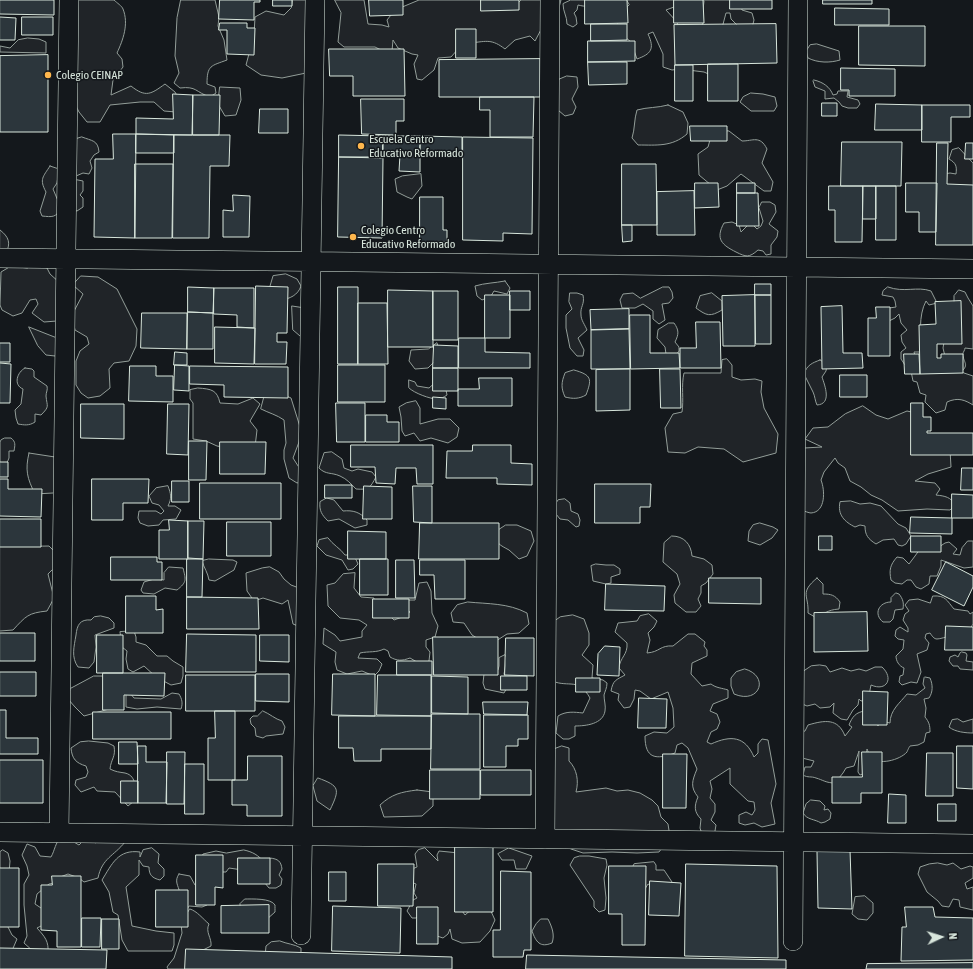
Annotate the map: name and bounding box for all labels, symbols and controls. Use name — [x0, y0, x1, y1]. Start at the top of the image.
place label: Colegio CEINAP — [56, 68, 123, 82]
marker: Colegio CEINAP — [43, 70, 53, 80]
place label: Escuela Centro Educativo Reformado — [369, 132, 463, 160]
marker: Escuela Centro Educativo Reformado — [356, 141, 366, 151]
place label: Colegio Centro Educativo Reformado — [361, 223, 455, 251]
marker: Colegio Centro Educativo Reformado — [348, 232, 358, 242]
north arrow — [921, 917, 961, 957]
text: N — [947, 933, 959, 940]

